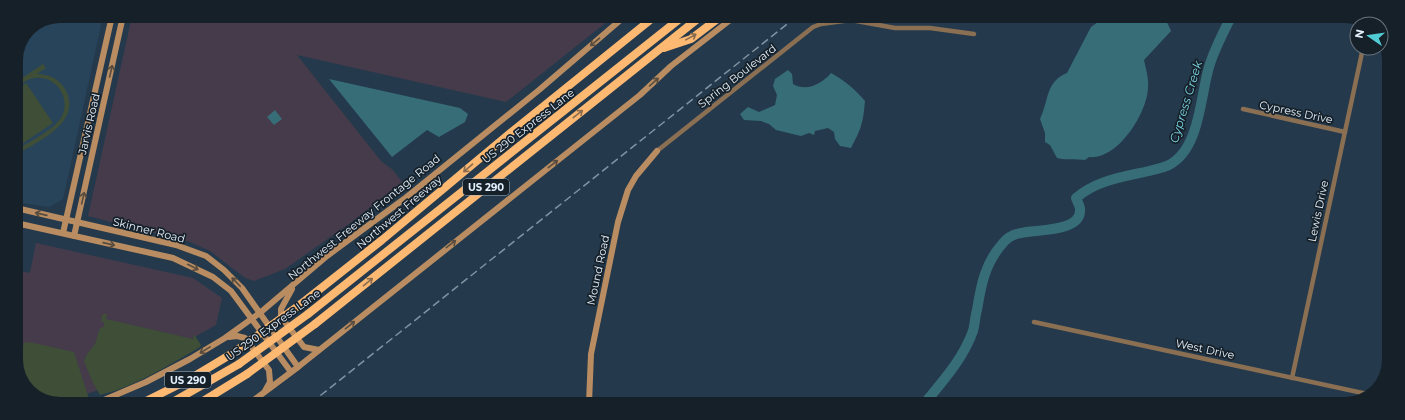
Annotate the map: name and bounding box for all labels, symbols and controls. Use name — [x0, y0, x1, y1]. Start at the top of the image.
north arrow — [1349, 16, 1389, 56]
text: N — [1351, 28, 1367, 40]
one-way arrow — [685, 33, 697, 41]
one-way arrow — [589, 37, 600, 46]
street label: Spring Boulevard — [695, 41, 779, 111]
water label: Cypress Creek — [1166, 58, 1205, 145]
one-way arrow — [108, 65, 116, 78]
one-way arrow — [649, 77, 659, 86]
street label: US 290 Express Lane — [479, 85, 577, 166]
street label: Jarvis Road — [75, 92, 103, 157]
street label: Cypress Drive — [1258, 97, 1334, 127]
one-way arrow — [573, 109, 584, 118]
street label: Northwest Freeway Frontage Road — [285, 151, 443, 283]
one-way arrow — [548, 159, 559, 168]
one-way arrow — [463, 164, 473, 173]
street label: Northwest Freeway — [353, 172, 445, 252]
road number: US 290 — [463, 179, 509, 195]
street label: Lewis Drive — [1305, 179, 1331, 243]
one-way arrow — [79, 191, 87, 204]
one-way arrow — [35, 210, 48, 218]
street label: Skinner Road — [111, 214, 187, 246]
street label: Mound Road — [584, 234, 612, 306]
one-way arrow — [102, 240, 115, 248]
one-way arrow — [446, 240, 457, 249]
one-way arrow — [187, 264, 199, 271]
one-way arrow — [231, 277, 241, 287]
one-way arrow — [362, 278, 373, 287]
street label: US 290 Express Lane — [223, 286, 323, 364]
one-way arrow — [344, 321, 355, 330]
street label: West Drive — [1174, 336, 1236, 362]
one-way arrow — [200, 346, 211, 354]
road number: US 290 — [165, 372, 211, 388]

